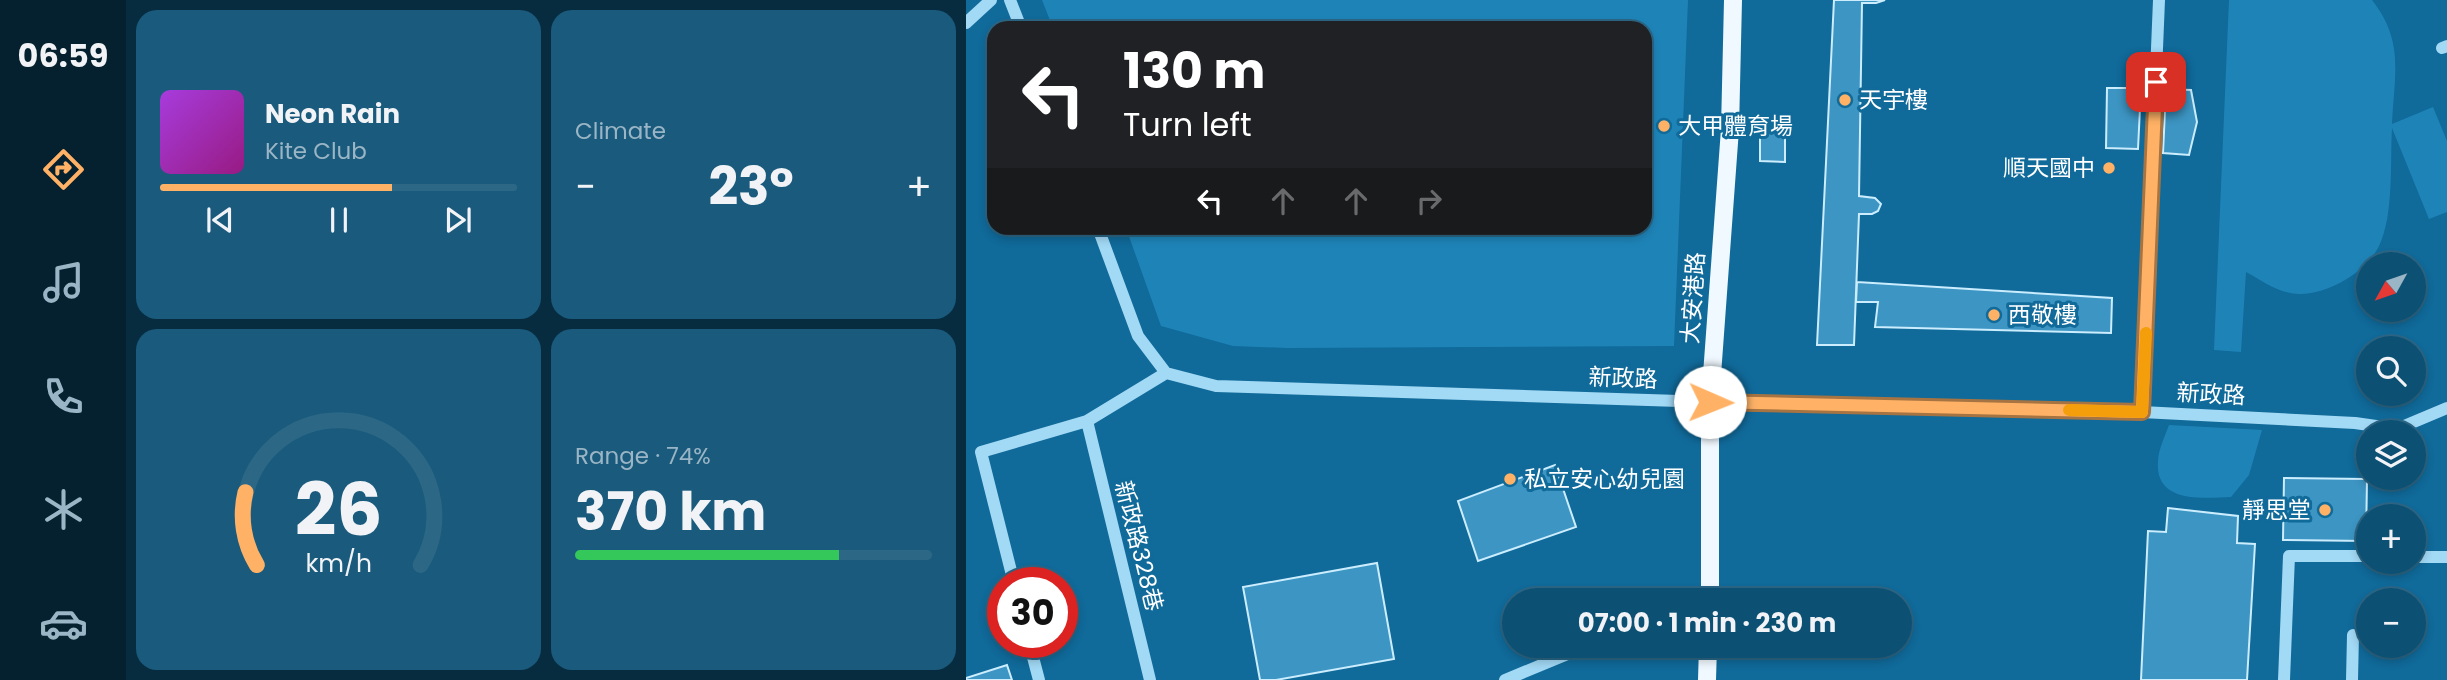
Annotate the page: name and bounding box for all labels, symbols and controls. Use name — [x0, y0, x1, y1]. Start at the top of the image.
text: 06:59 — [18, 33, 108, 78]
text: 130 m — [1123, 37, 1265, 105]
icon: left — [1008, 49, 1099, 140]
pin — [2126, 52, 2186, 112]
icon: arrive — [2137, 63, 2175, 101]
place label: 天宇樓 — [1859, 84, 1928, 116]
marker: 天宇樓 — [1837, 92, 1853, 108]
text: Neon Rain — [265, 96, 400, 132]
text: Turn left — [1123, 102, 1252, 147]
place label: 大甲體育場 — [1678, 110, 1793, 142]
text: Climate — [575, 115, 666, 147]
marker: 大甲體育場 — [1656, 118, 1672, 134]
text: Kite Club — [265, 135, 367, 167]
icon: directions — [39, 145, 88, 194]
text: 23° — [708, 150, 794, 223]
place label: 順天國中 — [2003, 152, 2095, 184]
text: − — [575, 160, 596, 213]
text: + — [906, 160, 932, 213]
marker: 順天國中 — [2101, 160, 2117, 176]
icon: left — [1191, 182, 1229, 220]
icon: ahead — [1264, 182, 1302, 220]
icon: ahead — [1337, 182, 1375, 220]
icon: right — [1410, 182, 1448, 220]
icon: previous — [201, 201, 239, 239]
icon: pause — [320, 201, 358, 239]
icon: next — [439, 201, 477, 239]
street label: 大安港路 — [1674, 251, 1712, 345]
north arrow — [2356, 252, 2426, 322]
map controls — [2356, 252, 2426, 658]
icon: music — [39, 258, 88, 307]
place label: 西敬樓 — [2008, 299, 2077, 331]
marker: 西敬樓 — [1986, 307, 2002, 323]
button: search — [2356, 336, 2426, 406]
street label: 新政路 — [1588, 361, 1658, 395]
position arrow — [1673, 365, 1747, 439]
icon: phone — [39, 372, 88, 421]
street label: 新政路 — [2176, 376, 2246, 412]
button: layers — [2356, 420, 2426, 490]
text: Range · 74% — [575, 440, 711, 472]
text: 26 — [295, 460, 382, 561]
place label: 私立安心幼兒園 — [1524, 463, 1685, 495]
marker: 私立安心幼兒園 — [1502, 471, 1518, 487]
text: 370 km — [575, 475, 766, 548]
street label: 新政路328巷 — [1107, 477, 1171, 615]
icon: climate — [39, 485, 88, 534]
place label: 靜思堂 — [2242, 494, 2311, 526]
marker: 靜思堂 — [2317, 502, 2333, 518]
button: + — [2356, 504, 2426, 574]
text: km/h — [305, 546, 372, 581]
speed limit sign: 30 — [987, 567, 1078, 658]
button: − — [2356, 588, 2426, 658]
icon: car — [39, 599, 88, 648]
text: 07:00 · 1 min · 230 m — [1578, 605, 1836, 641]

